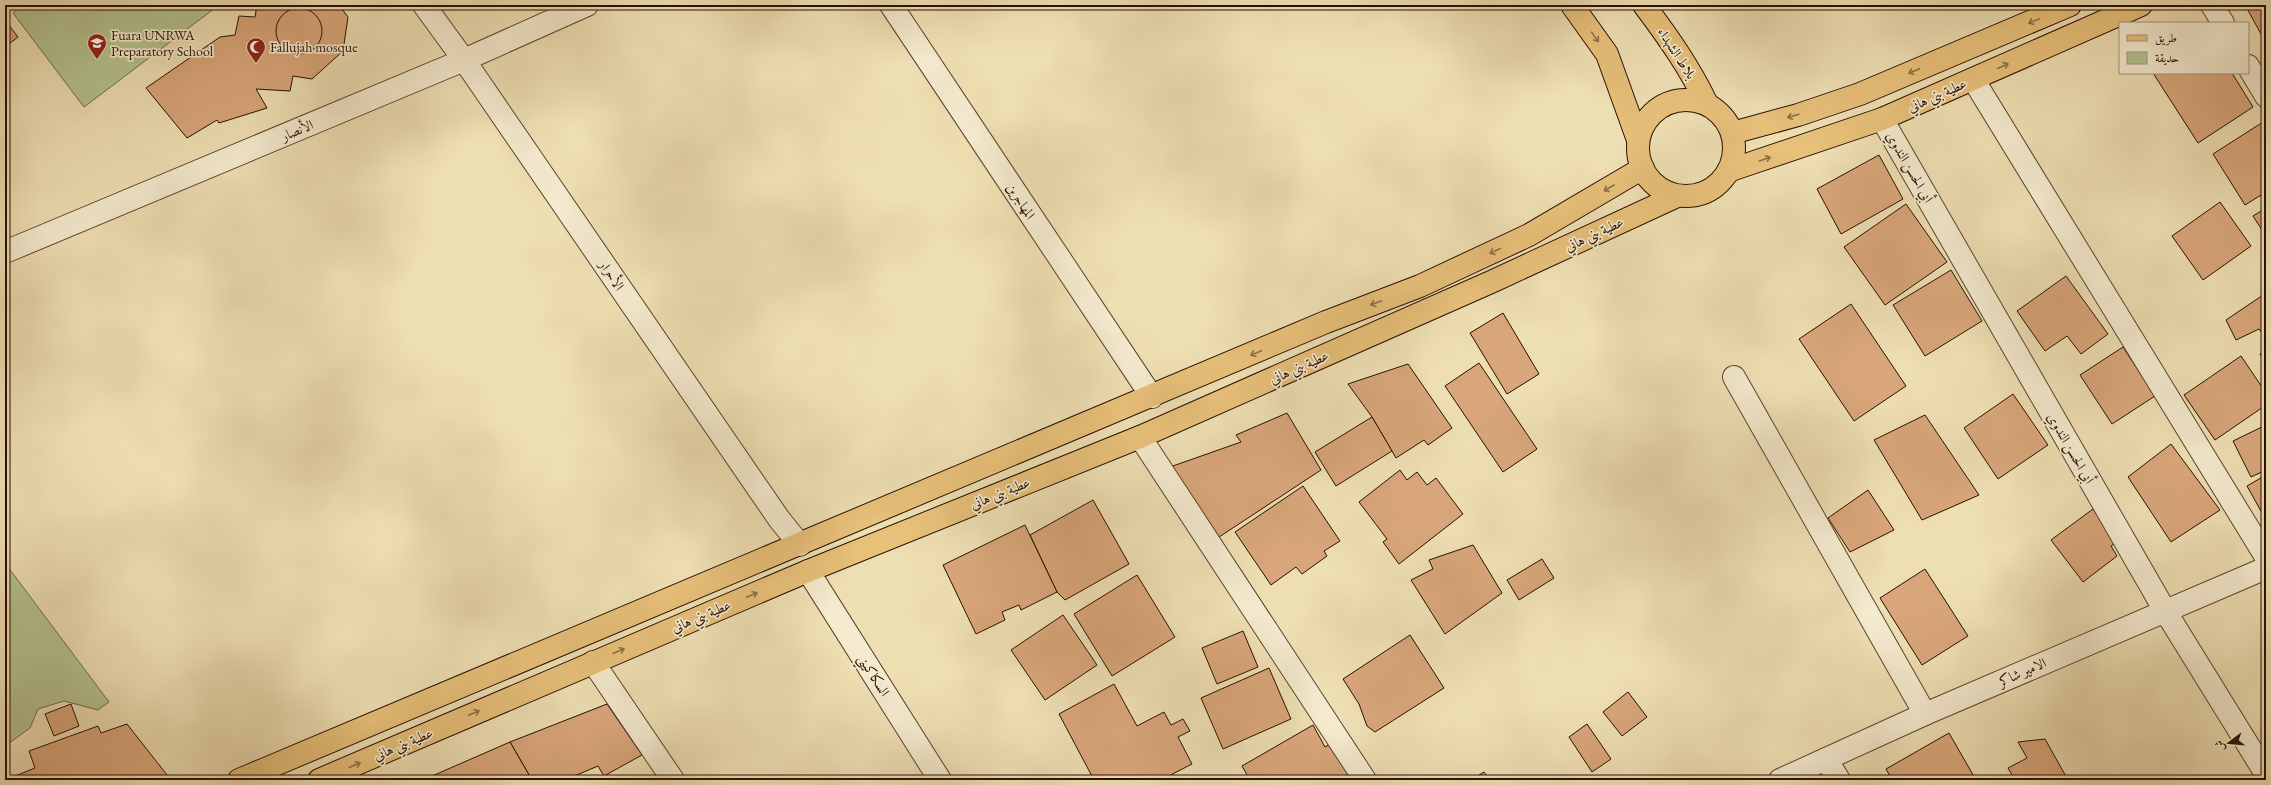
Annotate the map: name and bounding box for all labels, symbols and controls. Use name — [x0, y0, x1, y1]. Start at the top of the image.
one-way arrow — [2029, 18, 2041, 25]
legend — [2119, 22, 2249, 74]
street label: بلاط الشهداء — [1653, 24, 1701, 83]
place label: Fuara UNRWA Preparatory School — [111, 26, 214, 60]
text: طريق — [2155, 30, 2177, 46]
one-way arrow — [1591, 31, 1599, 42]
school or university icon: Fuara UNRWA Preparatory School — [86, 32, 108, 60]
mosque icon: Fallujah mosque — [245, 36, 267, 64]
place label: Fallujah mosque — [270, 38, 358, 56]
text: حديقة — [2155, 50, 2179, 66]
one-way arrow — [1997, 61, 2009, 69]
one-way arrow — [1909, 68, 1921, 75]
street label: عطية بني هاني — [1905, 74, 1971, 120]
one-way arrow — [1786, 113, 1799, 120]
street label: الأنصار — [276, 114, 316, 146]
street label: أبي الحسن الندوي — [1880, 128, 1939, 208]
one-way arrow — [1759, 154, 1771, 162]
street label: المهاجرين — [1002, 179, 1040, 223]
one-way arrow — [1603, 185, 1615, 193]
street label: عطية بني هاني — [1562, 213, 1628, 259]
one-way arrow — [1489, 248, 1501, 255]
street label: الأحرار — [594, 254, 630, 294]
one-way arrow — [1371, 300, 1383, 307]
street label: عطية بني هاني — [1267, 346, 1333, 392]
one-way arrow — [1250, 349, 1262, 357]
street label: أبي الحسن الندوي — [2041, 409, 2100, 489]
street label: عطية بني هاني — [968, 473, 1034, 517]
one-way arrow — [745, 590, 757, 598]
street label: عطية بني هاني — [669, 595, 735, 640]
one-way arrow — [613, 647, 625, 654]
street label: السكاكيني — [851, 651, 894, 702]
street label: الامير شاكر — [1993, 653, 2049, 691]
one-way arrow — [468, 709, 480, 716]
street label: عطية بني هاني — [371, 723, 437, 768]
north arrow — [2209, 723, 2249, 763]
text: ش — [2211, 739, 2228, 753]
one-way arrow — [348, 760, 360, 768]

